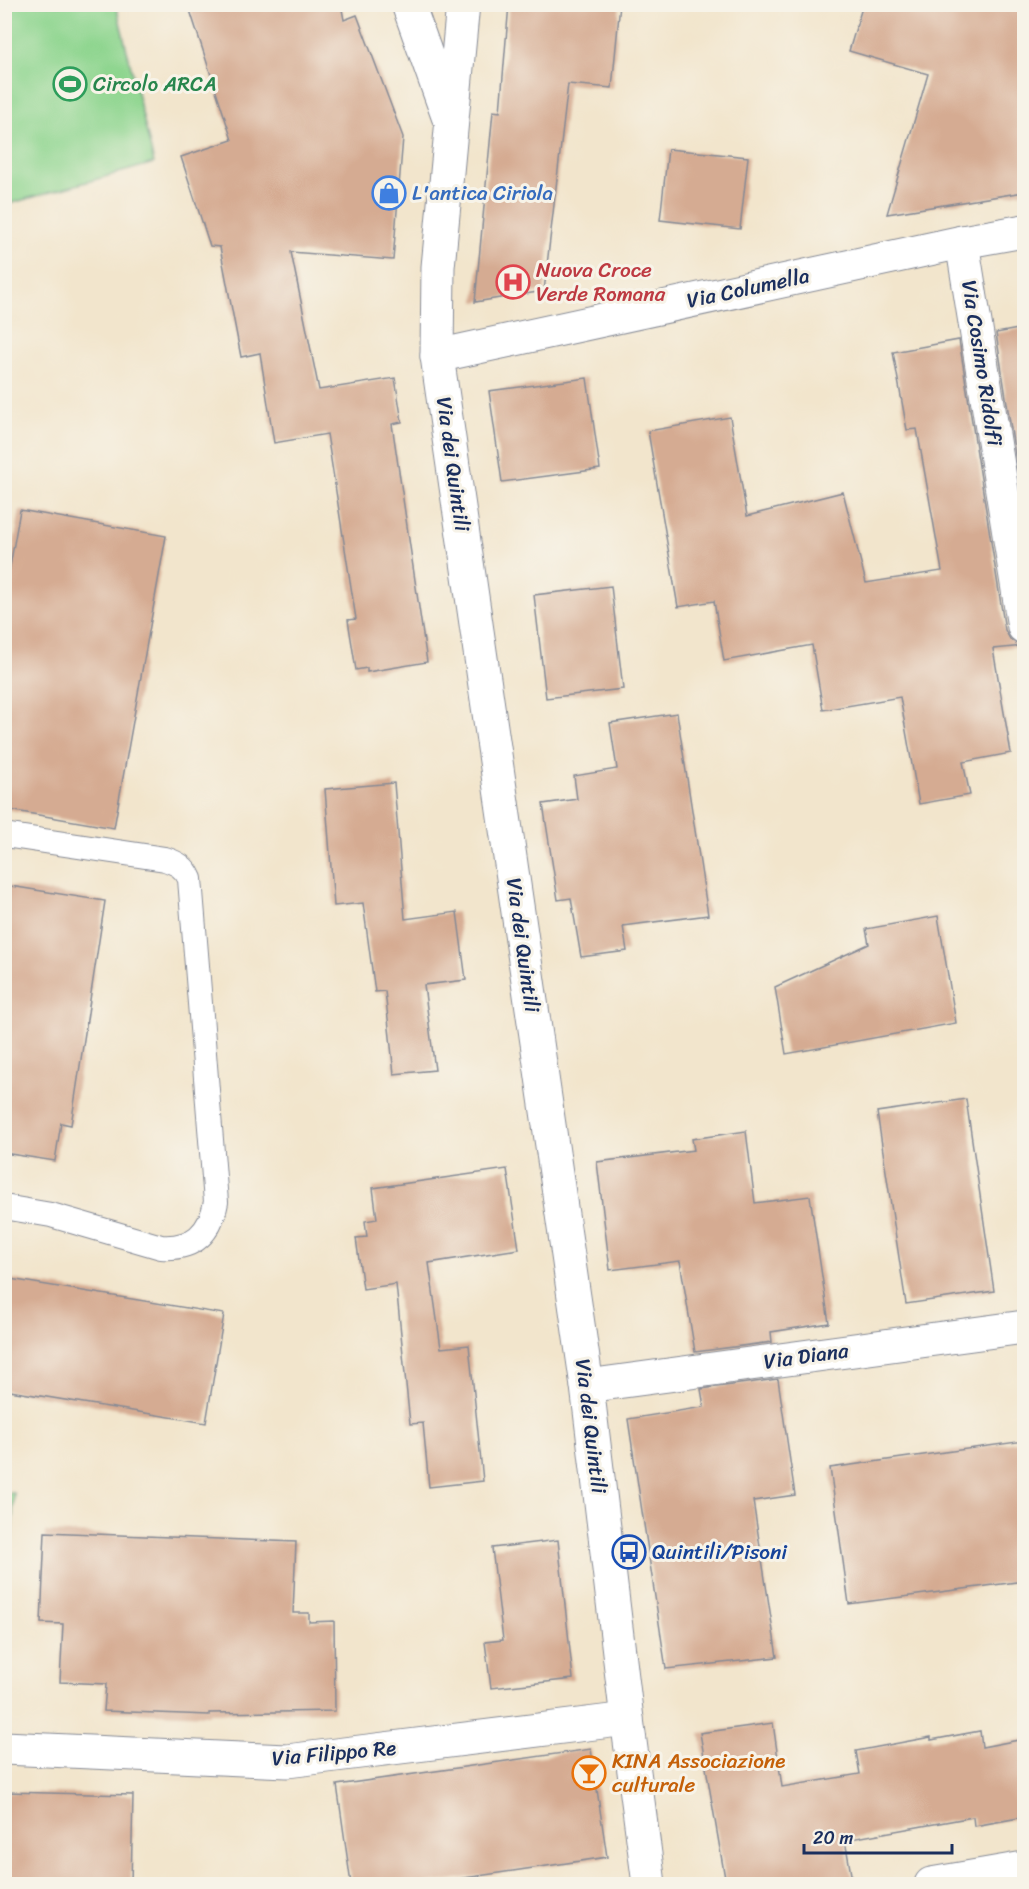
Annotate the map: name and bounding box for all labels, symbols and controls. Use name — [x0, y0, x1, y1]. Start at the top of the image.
place label: Circolo ARCA — [93, 65, 217, 103]
sports icon: Circolo ARCA — [52, 66, 88, 102]
place label: L'antica Ciriola — [412, 174, 554, 212]
shop icon: L'antica Ciriola — [371, 175, 407, 211]
place label: Nuova Croce Verde Romana — [536, 251, 666, 313]
street label: Via Columella — [683, 256, 813, 320]
hospital icon: Nuova Croce Verde Romana — [495, 264, 531, 300]
street label: Via Cosimo Ridolfi — [950, 277, 1014, 450]
street label: Via dei Quintili — [425, 394, 481, 535]
street label: Via dei Quintili — [495, 875, 551, 1016]
street label: Via Diana — [761, 1331, 851, 1381]
street label: Via dei Quintili — [564, 1356, 618, 1497]
place label: Quintili/Pisoni — [652, 1533, 788, 1571]
bus stop icon: Quintili/Pisoni — [611, 1534, 647, 1570]
street label: Via Filippo Re — [270, 1729, 398, 1777]
place label: KINA Associazione culturale — [612, 1742, 785, 1804]
bar icon: KINA Associazione culturale — [571, 1755, 607, 1791]
scale bar — [804, 1817, 952, 1855]
text: 20 m — [813, 1822, 853, 1854]

